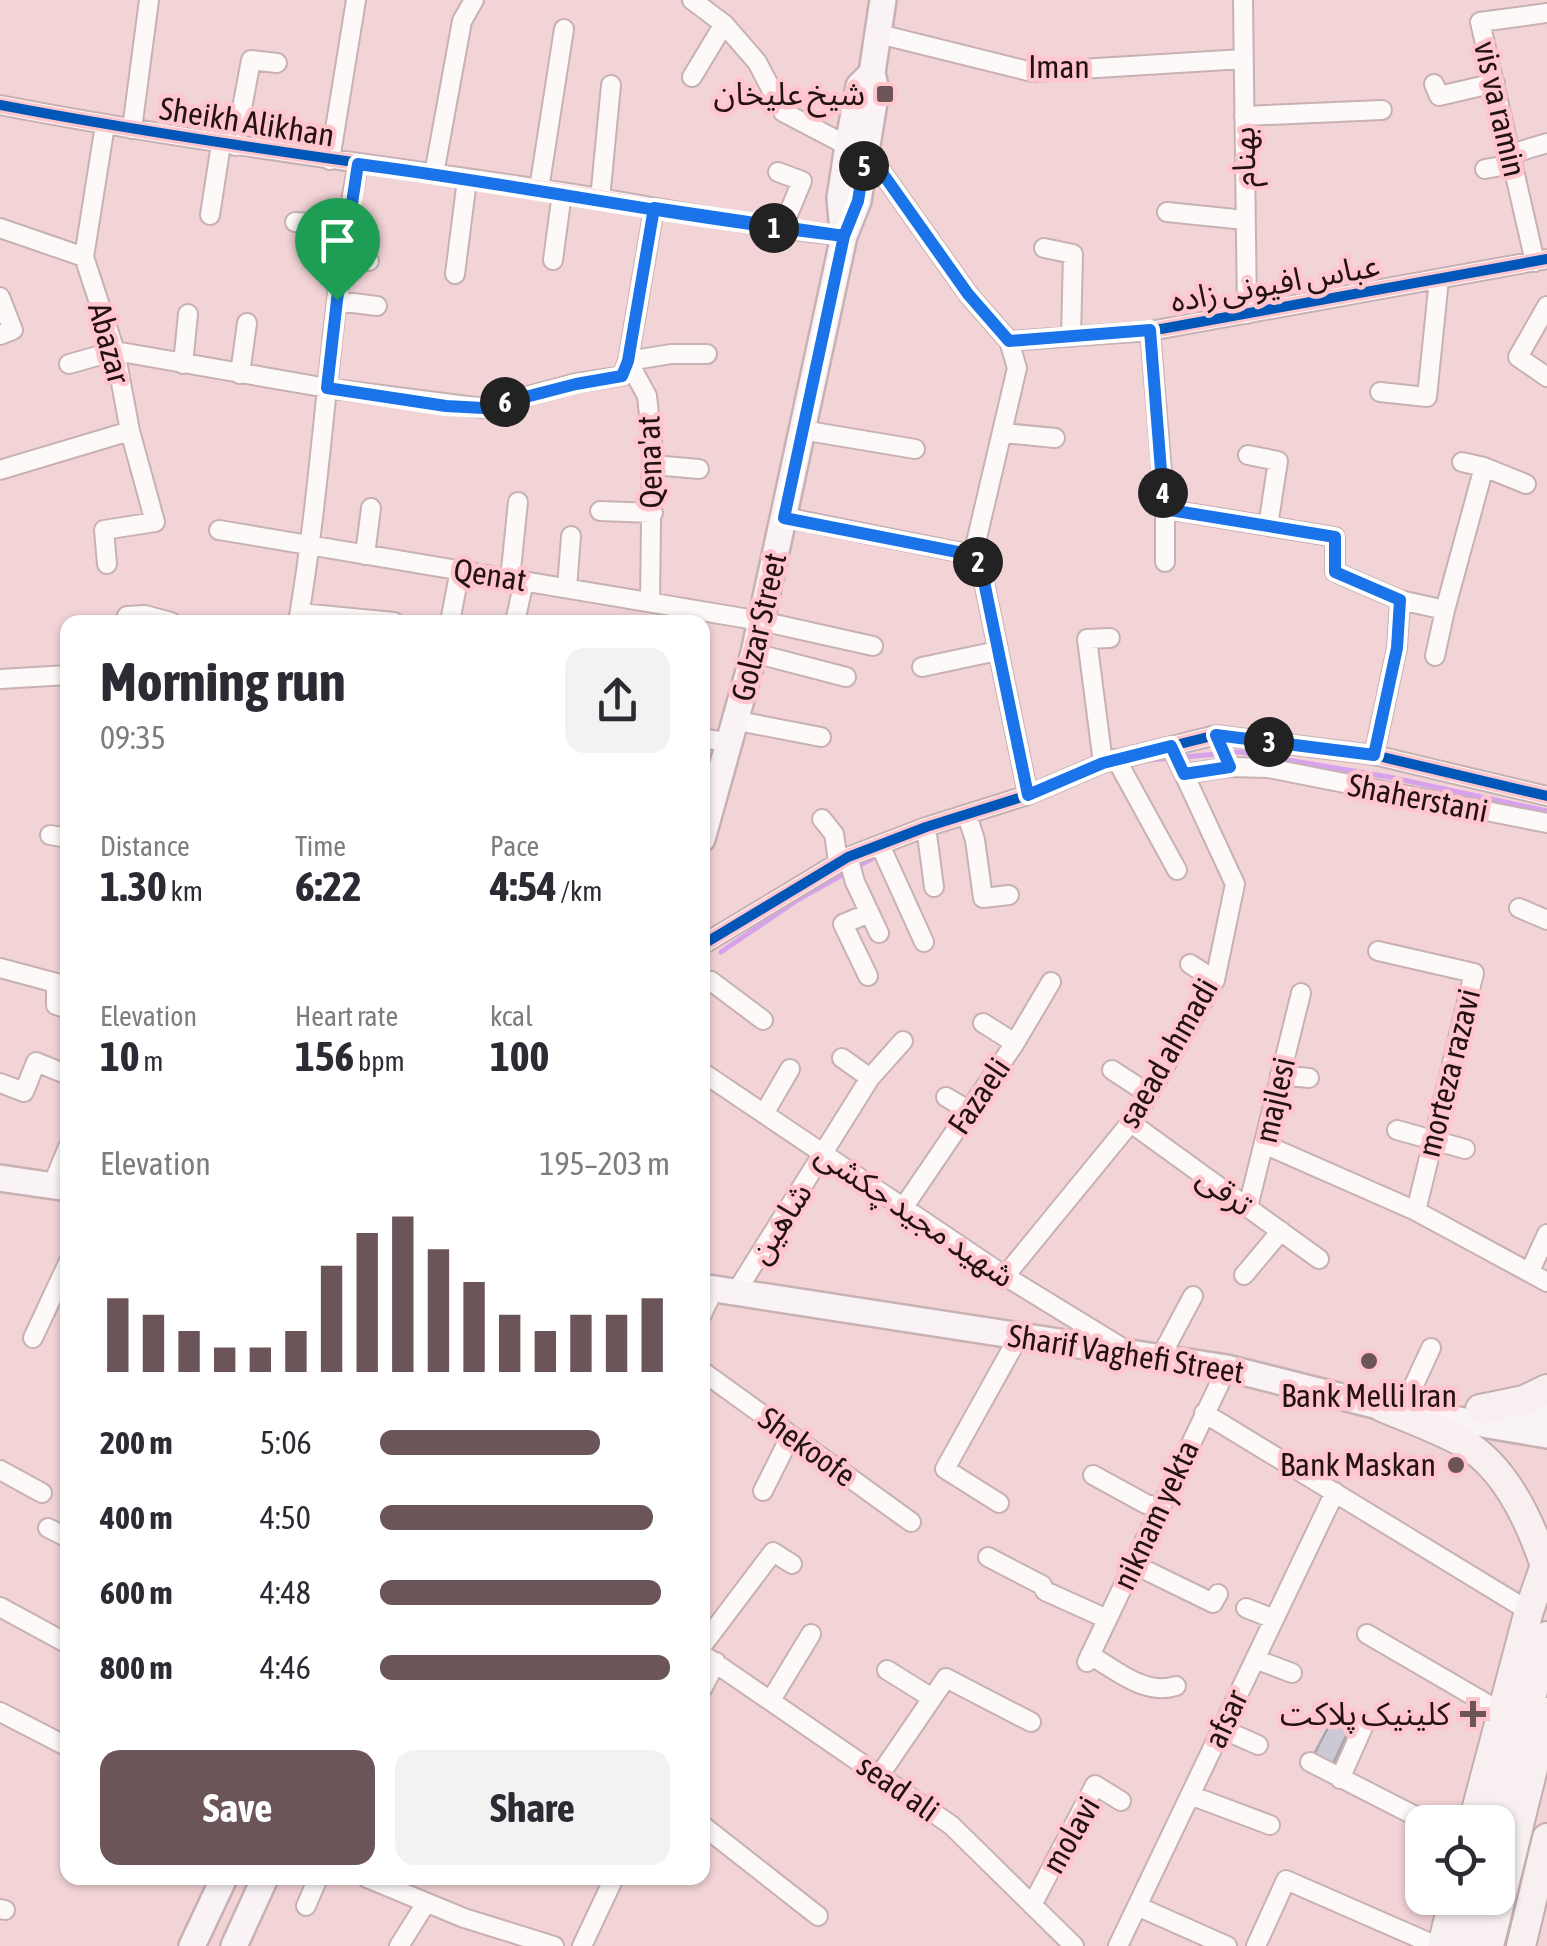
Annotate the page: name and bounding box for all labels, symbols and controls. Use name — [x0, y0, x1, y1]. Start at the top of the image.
street label: vis va ramin — [1467, 38, 1534, 180]
street label: Iman — [1028, 48, 1090, 85]
place label: شیخ علیخان — [714, 75, 865, 118]
marker: شیخ علیخان — [874, 83, 896, 105]
street label: Sheikh Alikhan — [157, 89, 337, 154]
street label: بهنام — [1224, 126, 1269, 188]
pin: 5 — [839, 141, 889, 191]
text: 5 — [857, 150, 871, 182]
pin — [295, 198, 380, 301]
pin: 1 — [749, 203, 799, 253]
text: 1 — [767, 212, 781, 244]
icon: arrive — [310, 213, 365, 268]
street label: عباس افیونی زاده — [1167, 246, 1383, 320]
street label: Abazar — [81, 299, 138, 388]
pin: 6 — [480, 377, 530, 427]
text: 6 — [498, 386, 512, 418]
street label: Qena'at — [629, 415, 670, 509]
pin: 4 — [1138, 468, 1188, 518]
text: 4 — [1156, 477, 1170, 509]
pin: 2 — [953, 537, 1003, 587]
text: 2 — [971, 546, 985, 578]
street label: Golzar Street — [724, 549, 794, 705]
street label: Qenat — [451, 551, 529, 598]
button: share — [565, 648, 670, 753]
text: Morning run — [100, 650, 346, 713]
pin: 3 — [1244, 717, 1294, 767]
text: 09:35 — [100, 719, 166, 756]
text: 3 — [1262, 726, 1276, 758]
street label: Shaherstani — [1345, 766, 1491, 829]
text: Distance — [100, 830, 190, 862]
text: Time — [295, 830, 346, 862]
text: Pace — [490, 830, 539, 862]
text: 1.30 — [100, 862, 167, 910]
text: 6:22 — [295, 862, 362, 910]
text: 4:54 — [490, 862, 557, 910]
text: km — [167, 875, 203, 907]
text: /km — [557, 875, 602, 907]
street label: saead ahmadi — [1110, 972, 1225, 1134]
street label: morteza razavi — [1410, 985, 1487, 1161]
text: Elevation — [100, 1000, 197, 1032]
text: Heart rate — [295, 1000, 398, 1032]
text: kcal — [490, 1000, 533, 1032]
text: 10 — [100, 1032, 139, 1080]
text: 156 — [295, 1032, 354, 1080]
text: 100 — [490, 1032, 549, 1080]
text: m — [139, 1045, 163, 1077]
text: bpm — [354, 1045, 405, 1077]
street label: Fazaeli — [940, 1051, 1017, 1141]
street label: majlesi — [1247, 1054, 1302, 1146]
street label: شهید مجید چکشی — [808, 1135, 1021, 1296]
text: Elevation — [100, 1145, 211, 1182]
text: 195–203 m — [540, 1145, 670, 1182]
street label: ترقی — [1190, 1158, 1260, 1224]
street label: شاهین — [740, 1176, 819, 1270]
street label: Sharif Vaghefi Street — [1006, 1317, 1247, 1390]
marker: Bank Melli Iran — [1358, 1350, 1380, 1372]
place label: Bank Melli Iran — [1281, 1377, 1457, 1414]
street label: Shekoofe — [752, 1399, 863, 1494]
text: 200 m — [100, 1424, 173, 1461]
text: 5:06 — [260, 1424, 311, 1461]
street label: niknam yekta — [1105, 1434, 1206, 1595]
place label: Bank Maskan — [1280, 1446, 1436, 1483]
marker: Bank Maskan — [1445, 1454, 1467, 1476]
text: 400 m — [100, 1499, 173, 1536]
text: 4:50 — [260, 1499, 311, 1536]
text: 600 m — [100, 1574, 173, 1611]
text: 4:48 — [260, 1574, 311, 1611]
text: 800 m — [100, 1649, 173, 1686]
text: 4:46 — [260, 1649, 311, 1686]
street label: afsar — [1196, 1684, 1255, 1753]
place label: کلینیک پلاکت — [1280, 1695, 1451, 1734]
marker: کلینیک پلاکت — [1460, 1701, 1486, 1727]
street label: sead ali — [850, 1746, 946, 1829]
button: Save — [100, 1750, 375, 1865]
button: Share — [395, 1750, 670, 1865]
street label: molavi — [1034, 1790, 1107, 1880]
map controls — [1405, 1805, 1515, 1915]
button: locate — [1405, 1805, 1515, 1915]

